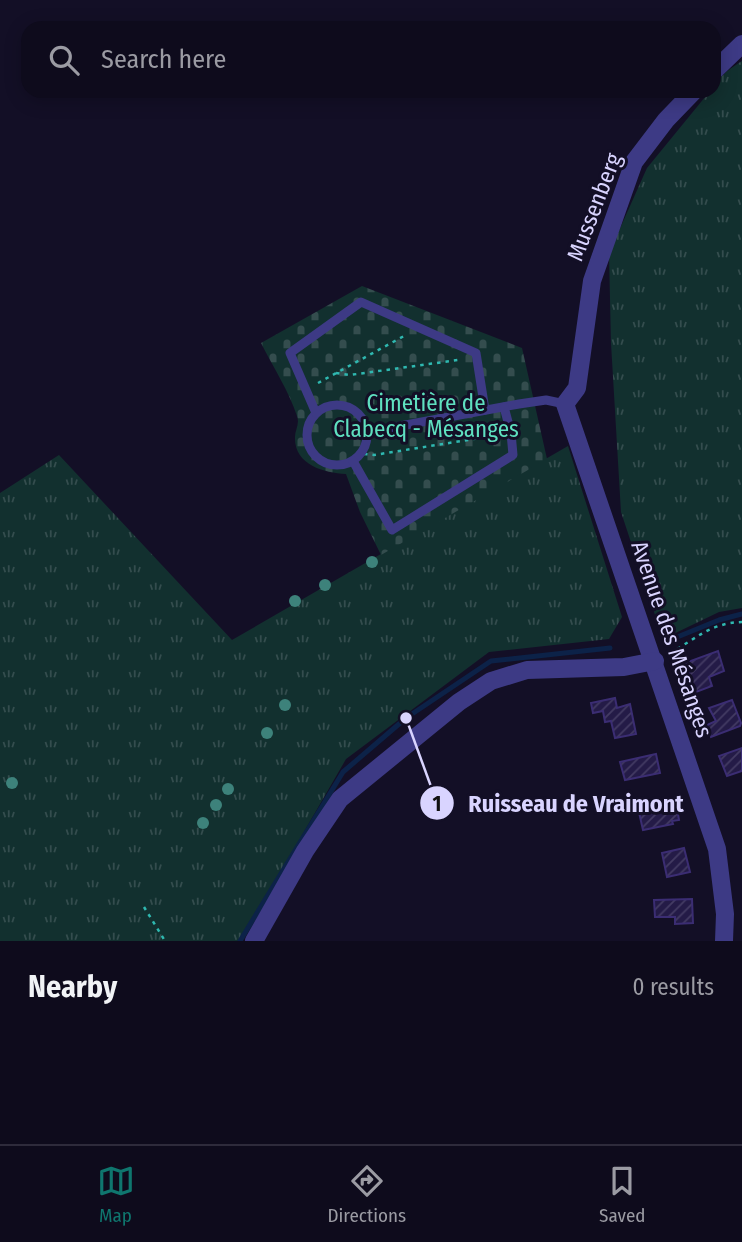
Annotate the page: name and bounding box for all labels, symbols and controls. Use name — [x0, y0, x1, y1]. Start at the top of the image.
search box — [21, 21, 721, 98]
icon: search — [45, 41, 83, 79]
text: Search here — [101, 44, 226, 75]
street label: Mussenberg — [561, 149, 627, 265]
park label: Cimetière de Clabecq - Mésanges — [333, 389, 519, 443]
street label: Avenue des Mésanges — [625, 537, 719, 741]
callout: Ruisseau de Vraimont — [420, 781, 698, 826]
text: Ruisseau de Vraimont — [468, 790, 684, 818]
text: 1 — [433, 791, 441, 817]
text: Nearby — [28, 969, 117, 1005]
text: 0 results — [633, 973, 714, 1001]
tab: Map — [97, 1162, 135, 1227]
tab: Directions — [328, 1162, 406, 1227]
tab: Saved — [599, 1162, 645, 1227]

